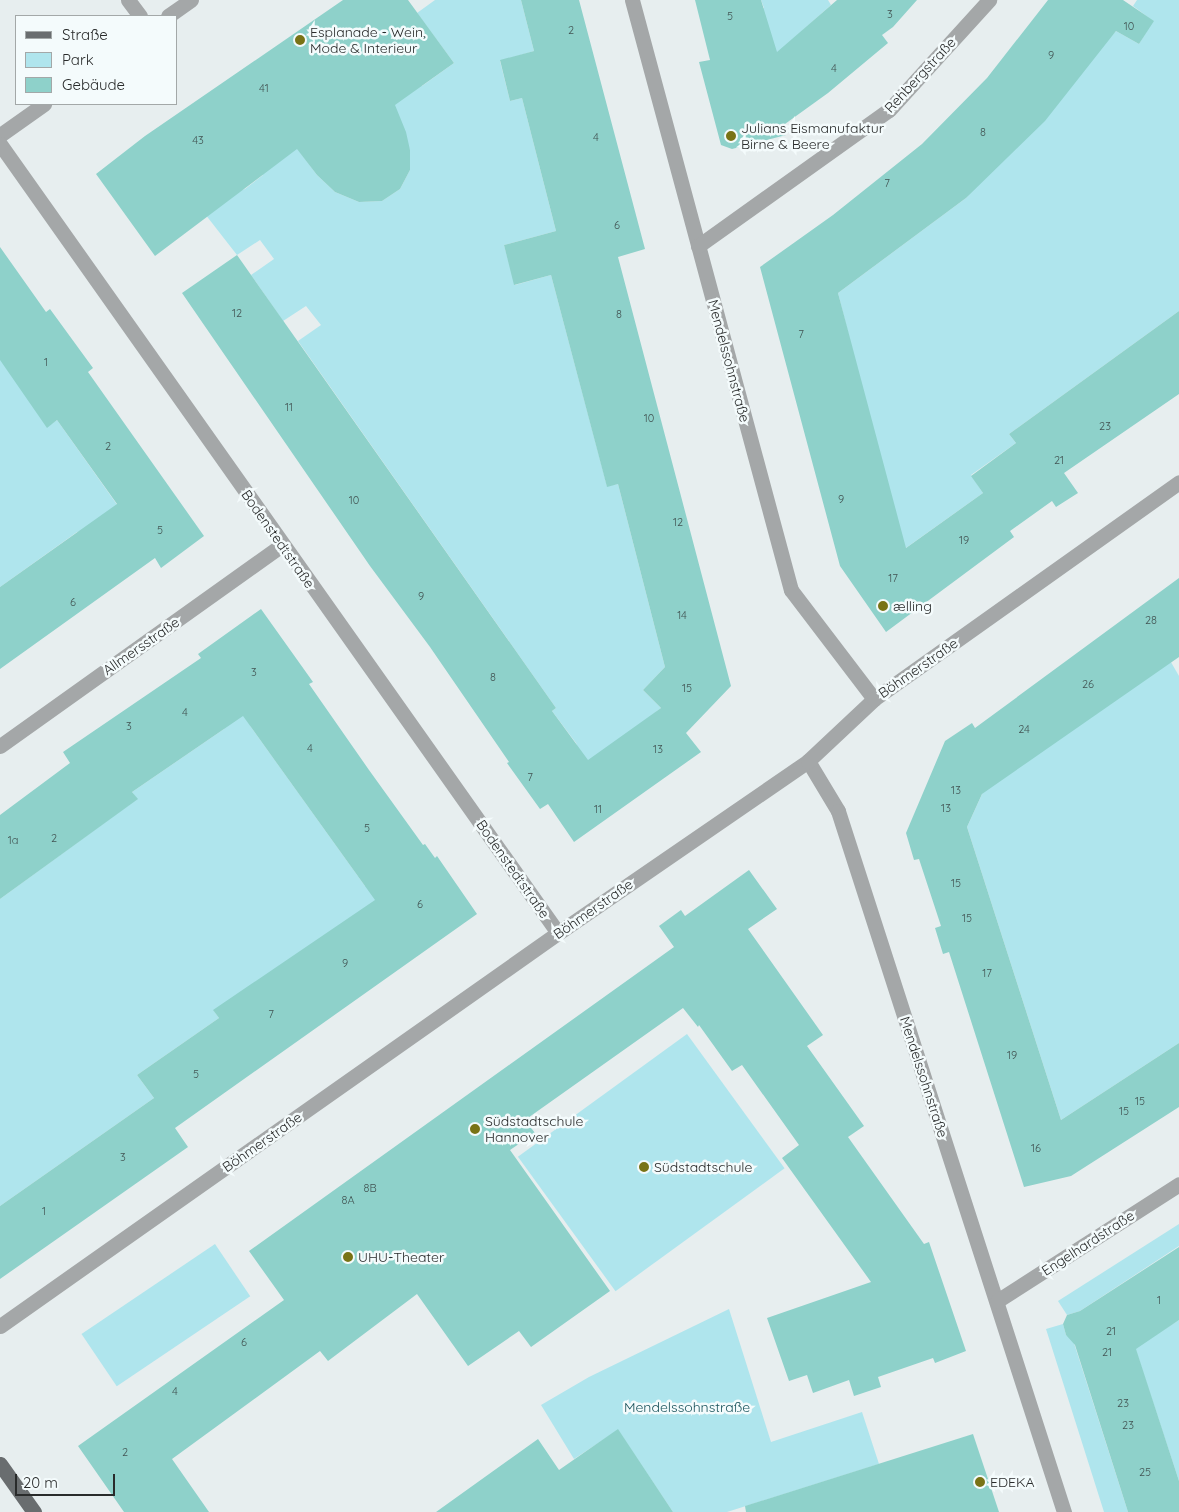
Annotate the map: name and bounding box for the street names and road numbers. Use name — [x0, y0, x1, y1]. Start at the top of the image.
street label: Rehbergstraße — [881, 34, 959, 116]
street label: Mendelssohnstraße — [705, 298, 753, 424]
street label: Bodenstedtstraße — [238, 487, 318, 591]
street label: Allmersstraße — [100, 613, 182, 679]
street label: Böhmerstraße — [875, 634, 961, 702]
street label: Bodenstedtstraße — [473, 817, 553, 921]
street label: Böhmerstraße — [550, 875, 636, 943]
street label: Mendelssohnstraße — [897, 1014, 951, 1140]
street label: Böhmerstraße — [219, 1108, 305, 1176]
street label: Engelhardstraße — [1039, 1207, 1137, 1279]

